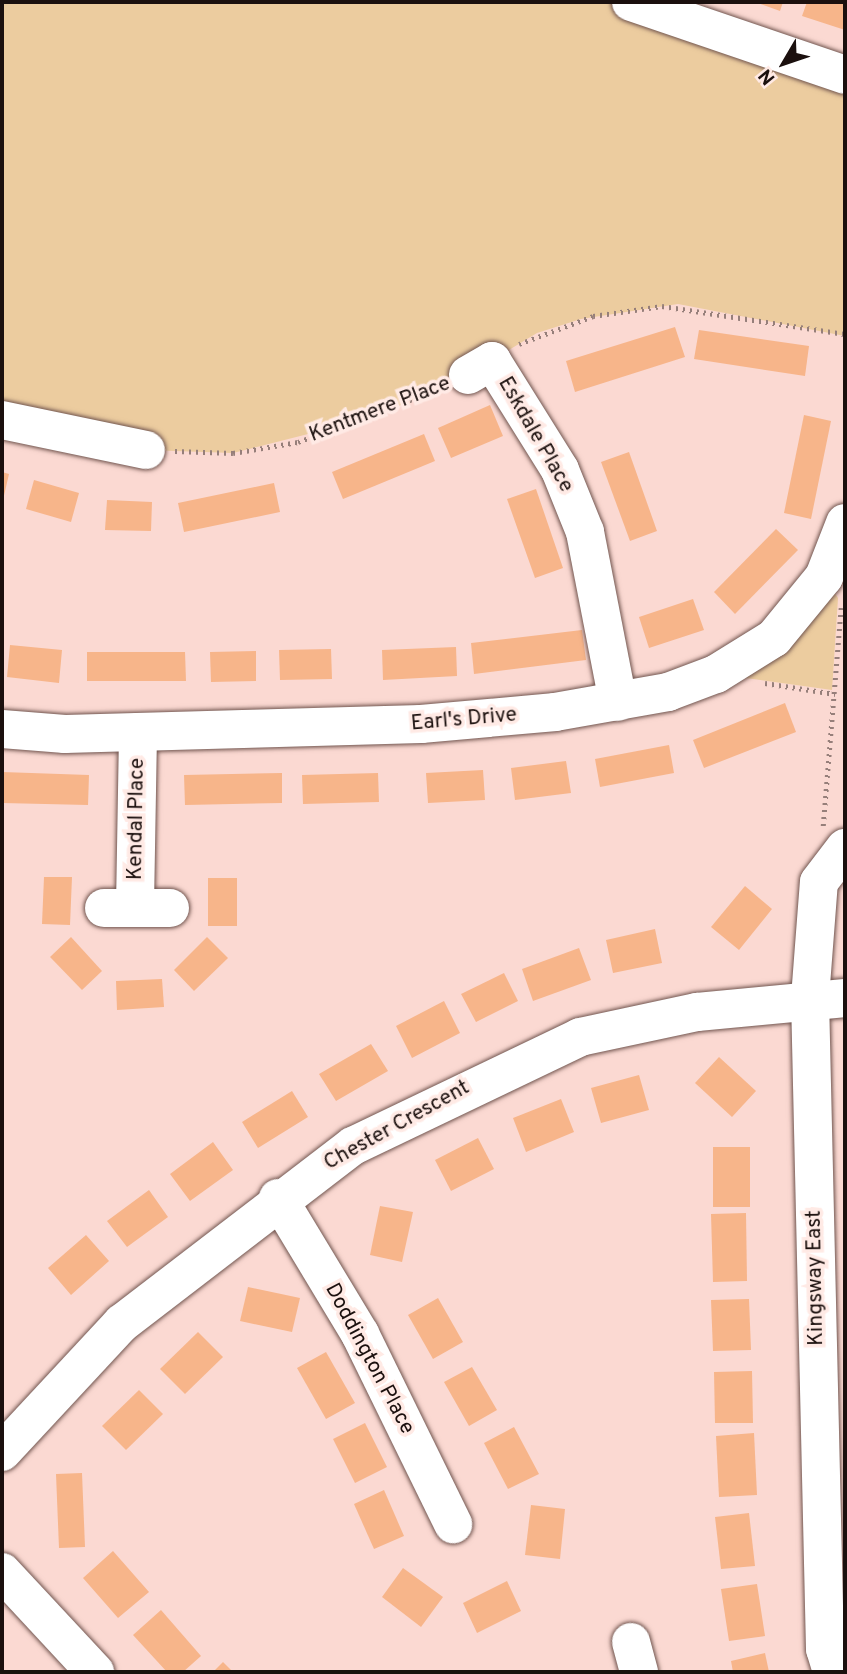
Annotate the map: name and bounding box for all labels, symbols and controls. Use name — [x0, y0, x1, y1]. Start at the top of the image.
north arrow — [749, 28, 819, 98]
text: N — [754, 63, 781, 89]
street label: Kentmere Place — [306, 372, 454, 448]
street label: Eskdale Place — [492, 373, 578, 497]
street label: Earl's Drive — [410, 703, 518, 737]
street label: Kendal Place — [123, 758, 151, 880]
street label: Chester Crescent — [320, 1076, 474, 1176]
street label: Kingsway East — [802, 1210, 830, 1346]
street label: Doddington Place — [319, 1279, 419, 1439]

